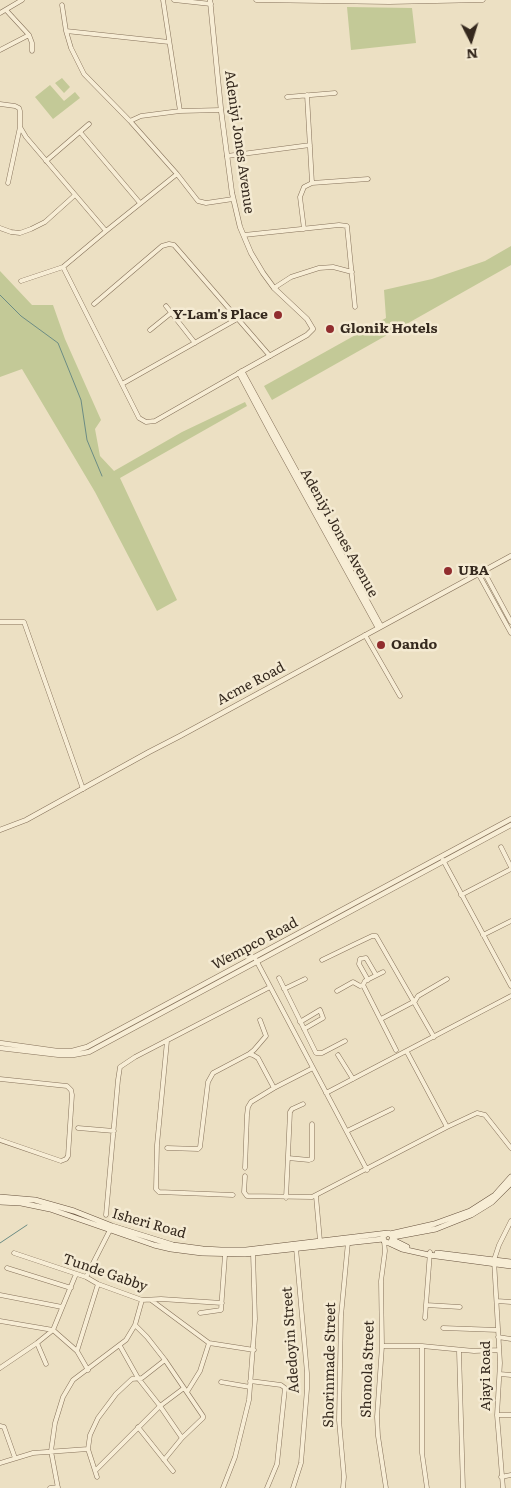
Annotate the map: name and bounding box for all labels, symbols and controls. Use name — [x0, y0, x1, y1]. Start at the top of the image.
north arrow — [446, 15, 496, 65]
text: N — [466, 44, 479, 65]
street label: Adeniyi Jones Avenue — [221, 69, 257, 215]
place label: Y-Lam's Place — [173, 307, 268, 323]
marker: Y-Lam's Place — [272, 309, 284, 321]
place label: Glonik Hotels — [340, 321, 438, 337]
marker: Glonik Hotels — [324, 323, 336, 335]
street label: Adeniyi Jones Avenue — [297, 466, 381, 600]
place label: UBA — [458, 563, 489, 579]
marker: UBA — [442, 565, 454, 577]
place label: Oando — [391, 637, 437, 653]
marker: Oando — [375, 639, 387, 651]
street label: Acme Road — [214, 659, 288, 709]
street label: Wempco Road — [209, 914, 301, 974]
street label: Isheri Road — [110, 1205, 188, 1243]
street label: Tunde Gabby — [60, 1251, 150, 1295]
street label: Adedoyin Street — [279, 1286, 303, 1394]
street label: Shorinmade Street — [321, 1302, 339, 1428]
street label: Shonola Street — [358, 1320, 378, 1418]
street label: Ajayi Road — [478, 1341, 494, 1411]

